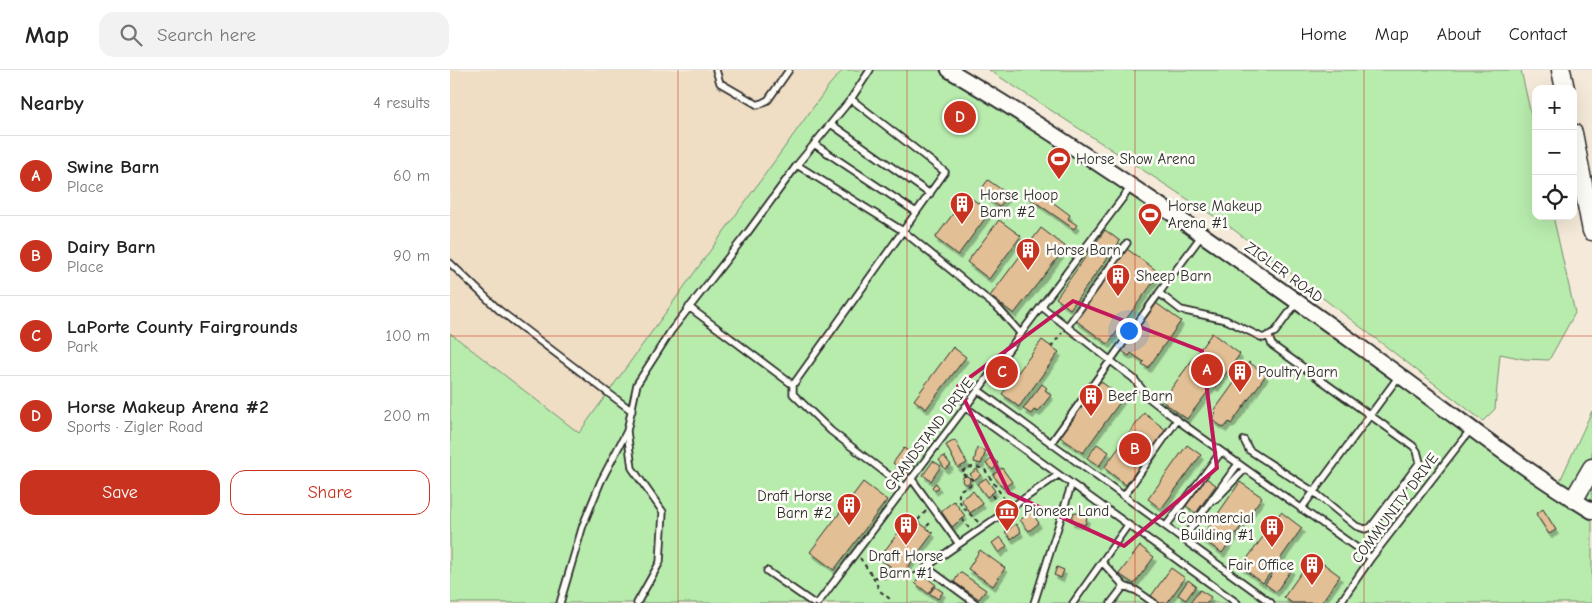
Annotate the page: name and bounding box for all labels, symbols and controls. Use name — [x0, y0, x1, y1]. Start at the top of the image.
search box — [99, 12, 449, 57]
text: Map — [25, 21, 69, 49]
icon: search — [117, 21, 145, 49]
text: Search here — [157, 24, 256, 46]
text: Home — [1300, 24, 1347, 45]
text: Map — [1375, 24, 1409, 45]
text: About — [1437, 24, 1481, 45]
text: Contact — [1509, 24, 1567, 45]
map controls — [1532, 85, 1577, 220]
button: + — [1532, 85, 1577, 130]
text: Nearby — [20, 91, 84, 115]
text: 4 results — [373, 94, 430, 112]
pin: D — [944, 98, 976, 136]
button: − — [1532, 130, 1577, 175]
sports icon: Horse Show Arena — [1046, 146, 1072, 180]
place label: Horse Show Arena — [1076, 150, 1196, 168]
text: Swine Barn — [67, 156, 159, 178]
text: A — [32, 167, 40, 185]
text: 60 m — [393, 167, 430, 185]
button: locate — [1532, 175, 1577, 220]
text: Place — [67, 178, 103, 196]
place label: Horse Hoop Barn #2 — [980, 186, 1058, 221]
building icon: Horse Hoop Barn #2 — [949, 191, 975, 225]
place label: Horse Makeup Arena #1 — [1168, 197, 1262, 232]
sports icon: Horse Makeup Arena #1 — [1137, 202, 1163, 236]
text: Dairy Barn — [67, 236, 155, 258]
building icon: Horse Barn — [1015, 237, 1041, 271]
street label: ZIGLER ROAD — [1241, 238, 1327, 306]
place label: Horse Barn — [1046, 241, 1121, 259]
text: B — [31, 247, 41, 265]
text: 90 m — [393, 247, 430, 265]
text: Place — [67, 258, 103, 276]
building icon: Sheep Barn — [1105, 263, 1131, 297]
place label: Sheep Barn — [1136, 267, 1212, 285]
text: LaPorte County Fairgrounds — [67, 316, 298, 338]
your location — [1116, 318, 1142, 344]
text: C — [31, 327, 41, 345]
text: 100 m — [386, 327, 430, 345]
text: Park — [67, 338, 98, 356]
pin: A — [1191, 351, 1223, 389]
pin: C — [986, 353, 1018, 391]
building icon: Poultry Barn — [1227, 359, 1253, 393]
place label: Poultry Barn — [1258, 363, 1338, 381]
street label: GRANDSTAND DRIVE — [881, 374, 977, 494]
building icon: Beef Barn — [1078, 383, 1104, 417]
place label: Beef Barn — [1108, 387, 1173, 405]
text: Horse Makeup Arena #2 — [67, 396, 269, 418]
text: D — [31, 407, 41, 425]
text: 200 m — [384, 407, 430, 425]
text: Sports · Zigler Road — [67, 418, 203, 436]
pin: B — [1119, 430, 1151, 468]
street label: COMMUNITY DRIVE — [1348, 449, 1442, 567]
button: Save — [20, 470, 220, 515]
button: Share — [230, 470, 430, 515]
place label: Draft Horse Barn #2 — [757, 487, 832, 522]
building icon: Draft Horse Barn #2 — [836, 492, 862, 526]
museum icon: Pioneer Land — [994, 498, 1020, 532]
place label: Pioneer Land — [1024, 502, 1109, 520]
place label: Commercial Building #1 — [1177, 509, 1254, 544]
building icon: Draft Horse Barn #1 — [893, 512, 919, 546]
building icon: Commercial Building #1 — [1259, 514, 1285, 548]
place label: Draft Horse Barn #1 — [869, 547, 944, 582]
building icon: Fair Office — [1299, 552, 1325, 586]
place label: Fair Office — [1228, 556, 1294, 574]

